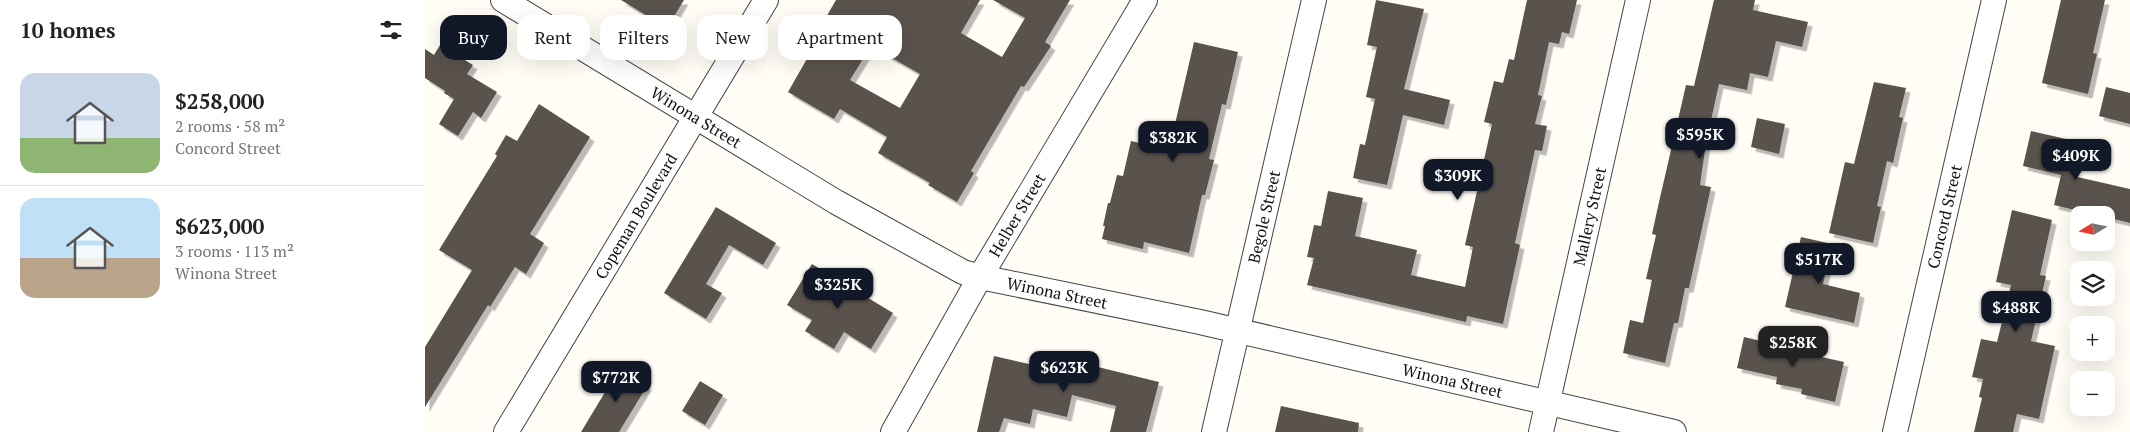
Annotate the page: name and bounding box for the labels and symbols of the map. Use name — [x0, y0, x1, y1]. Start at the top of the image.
street label: Winona Street — [647, 81, 746, 153]
pin: $595K — [1665, 118, 1735, 160]
pin: $382K — [1138, 120, 1208, 163]
pin: $409K — [2041, 138, 2111, 181]
street label: Copeman Boulevard — [590, 149, 682, 283]
pin: $309K — [1423, 158, 1493, 201]
street label: Concord Street — [1922, 162, 1967, 271]
street label: Mallery Street — [1568, 165, 1611, 268]
street label: Begole Street — [1242, 168, 1285, 265]
street label: Helber Street — [983, 169, 1051, 261]
north arrow — [2070, 206, 2115, 251]
pin: $517K — [1784, 242, 1854, 285]
pin: $325K — [803, 268, 873, 310]
street label: Winona Street — [1005, 272, 1110, 314]
pin: $488K — [1981, 290, 2051, 333]
pin: $258K — [1758, 326, 1828, 368]
pin: $623K — [1029, 350, 1099, 393]
street label: Winona Street — [1400, 358, 1505, 403]
pin: $772K — [581, 360, 651, 403]

